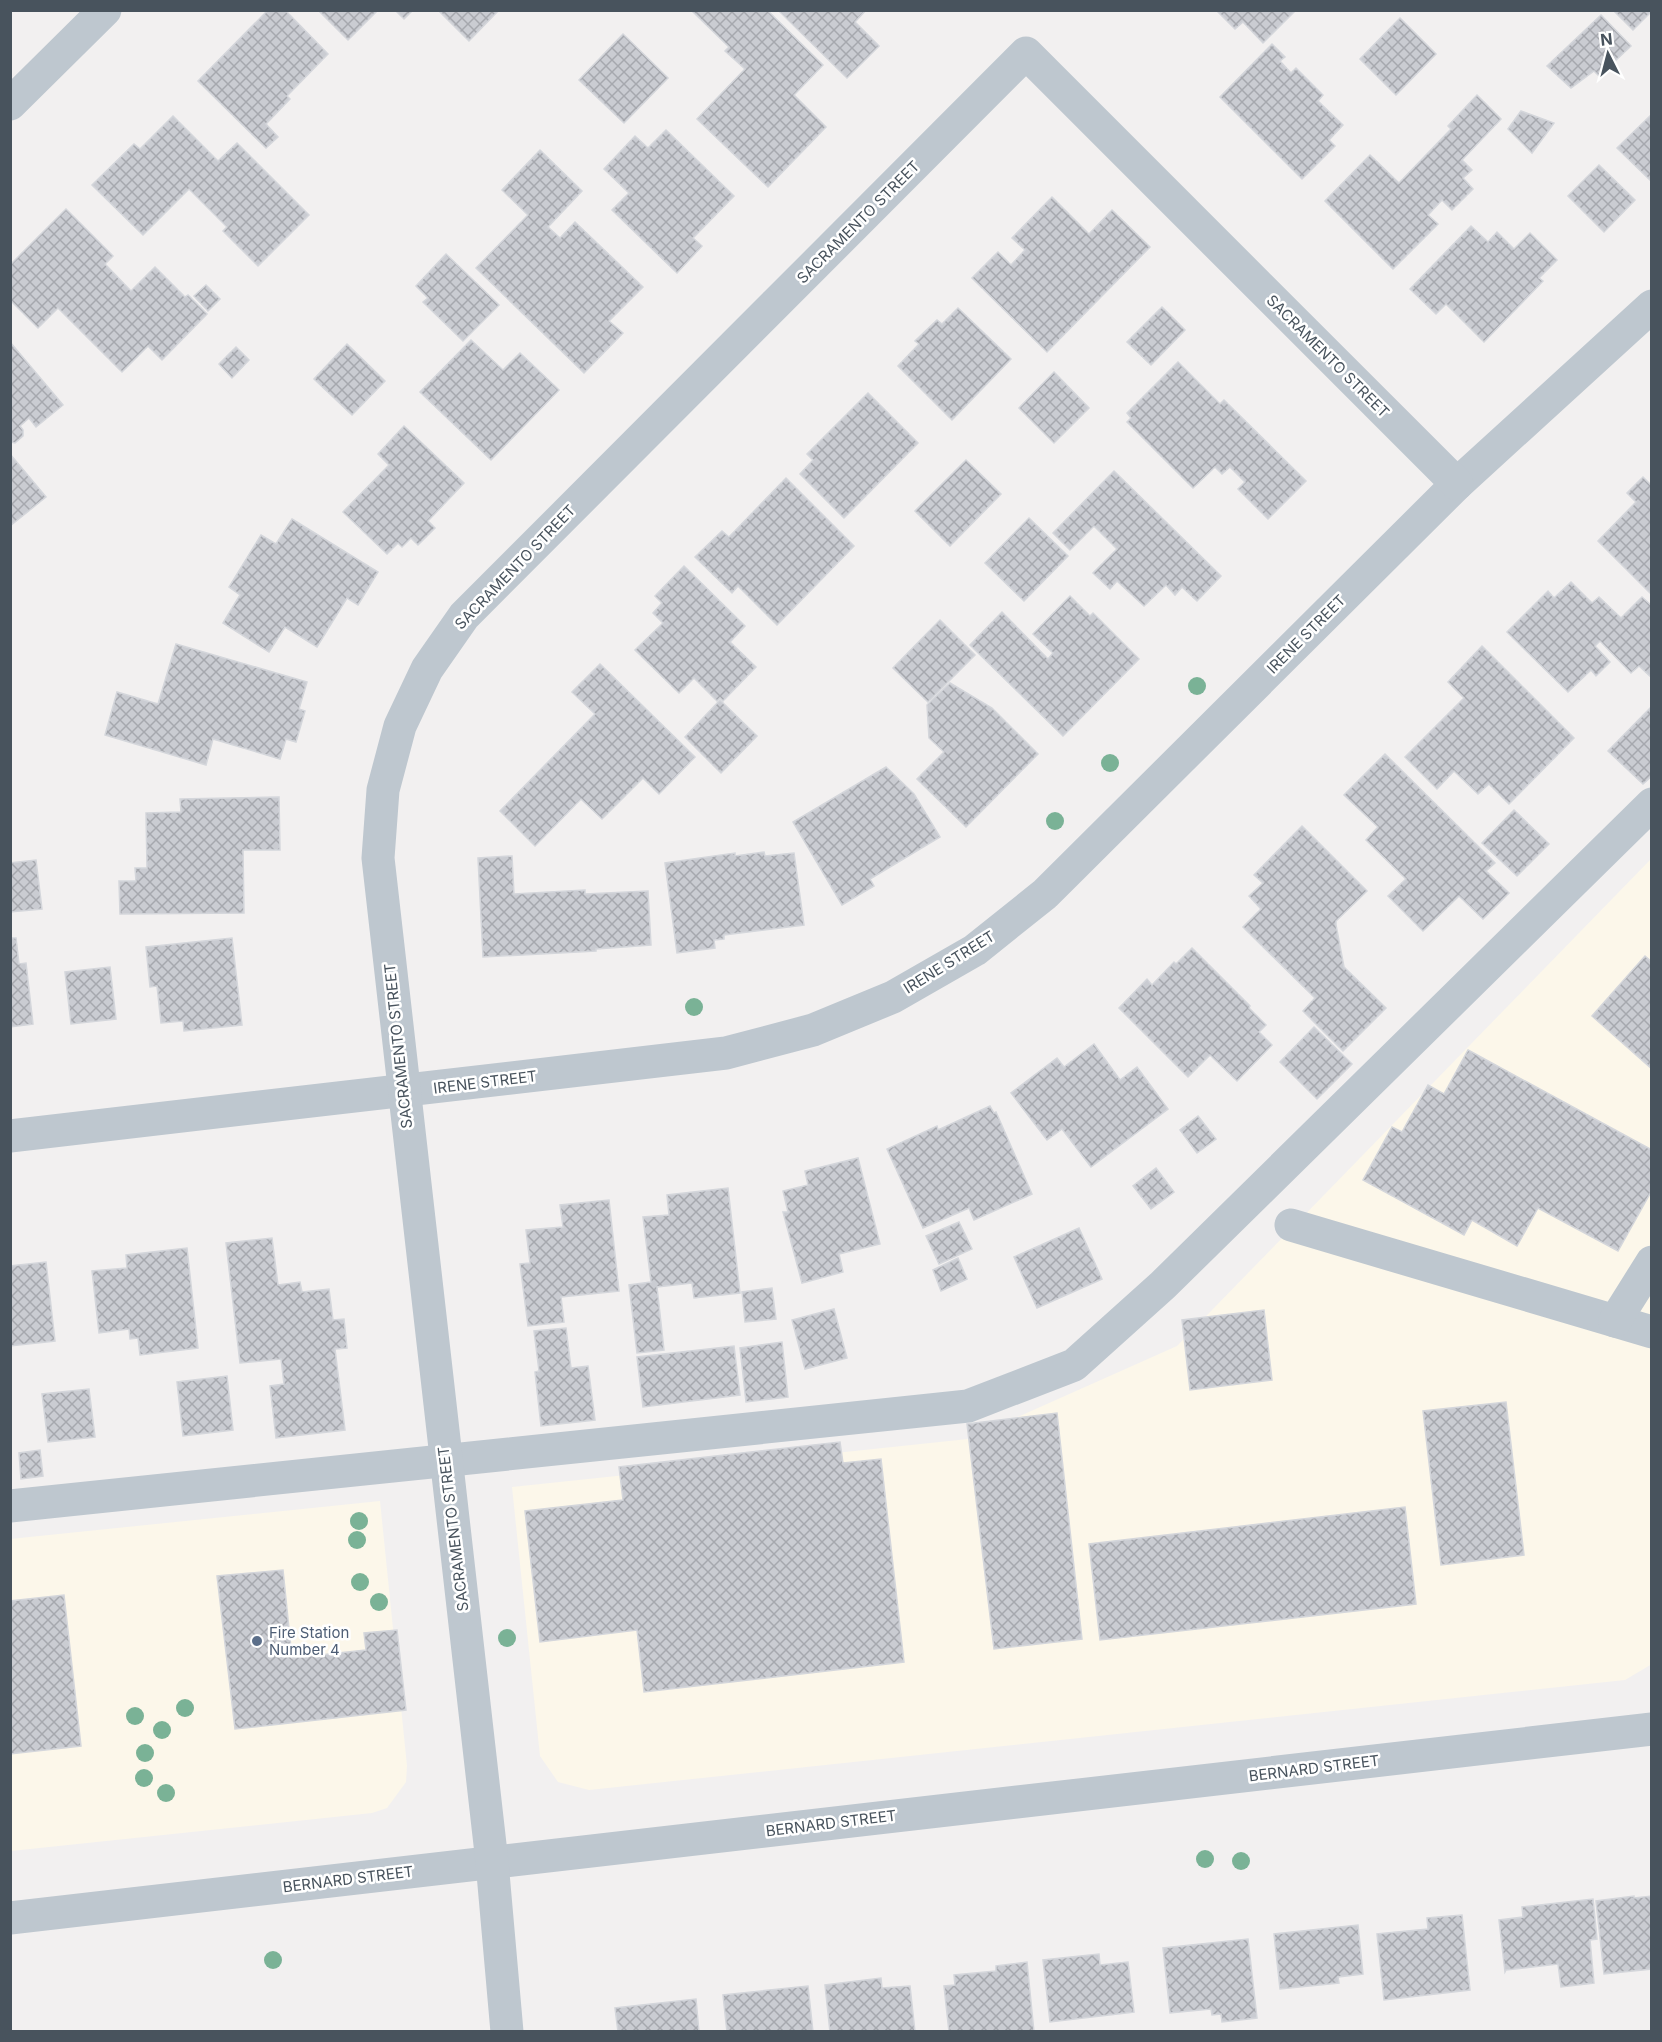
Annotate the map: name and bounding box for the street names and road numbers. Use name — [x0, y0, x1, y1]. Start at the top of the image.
street label: SACRAMENTO STREET — [793, 157, 923, 287]
street label: SACRAMENTO STREET — [1263, 291, 1393, 421]
street label: SACRAMENTO STREET — [451, 501, 579, 633]
street label: IRENE STREET — [1263, 591, 1349, 677]
street label: IRENE STREET — [900, 926, 998, 998]
street label: SACRAMENTO STREET — [380, 963, 416, 1129]
street label: IRENE STREET — [432, 1066, 538, 1098]
street label: SACRAMENTO STREET — [433, 1446, 473, 1612]
street label: BERNARD STREET — [1248, 1751, 1380, 1785]
street label: BERNARD STREET — [765, 1806, 897, 1840]
street label: BERNARD STREET — [282, 1862, 414, 1896]

